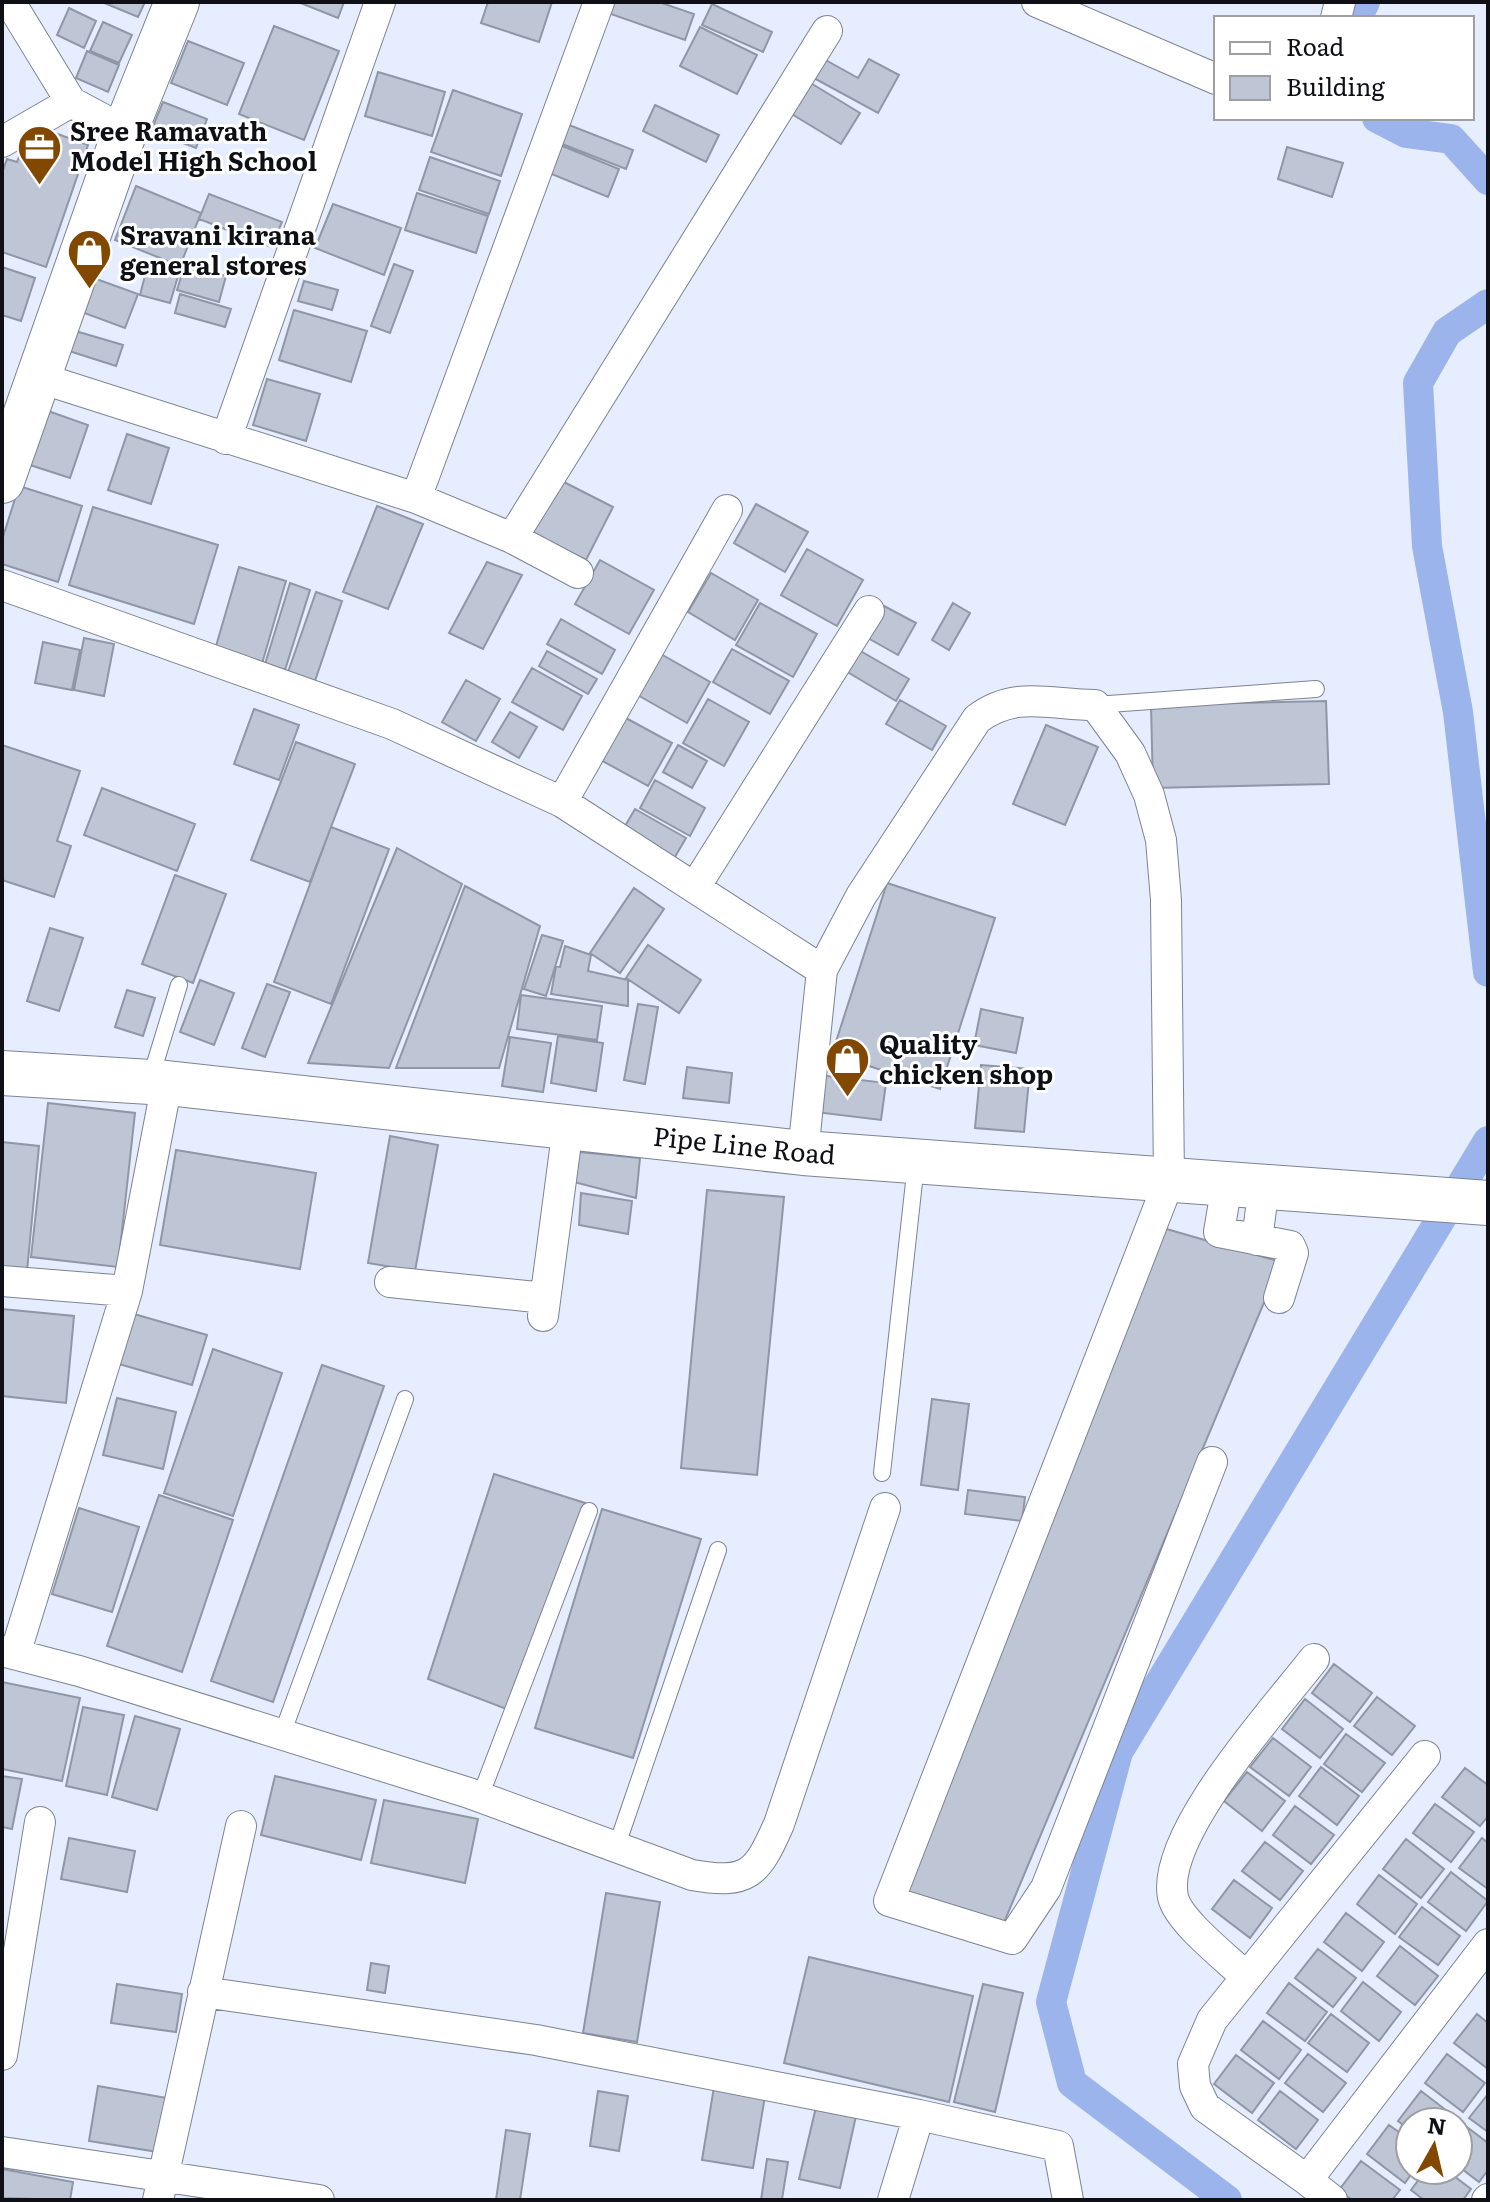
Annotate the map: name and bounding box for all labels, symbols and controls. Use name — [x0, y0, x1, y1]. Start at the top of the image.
legend — [1214, 16, 1474, 120]
text: Road — [1286, 28, 1345, 63]
text: Building — [1286, 68, 1385, 103]
place label: Sree Ramavath Model High School — [70, 110, 317, 179]
office icon: Sree Ramavath Model High School — [15, 123, 63, 186]
place label: Sravani kirana general stores — [120, 214, 316, 283]
shop icon: Sravani kirana general stores — [65, 227, 113, 290]
place label: Quality chicken shop — [879, 1023, 1053, 1092]
shop icon: Quality chicken shop — [824, 1036, 872, 1099]
street label: Pipe Line Road — [651, 1115, 837, 1172]
north arrow — [1394, 2106, 1474, 2186]
text: N — [1426, 2107, 1448, 2142]

